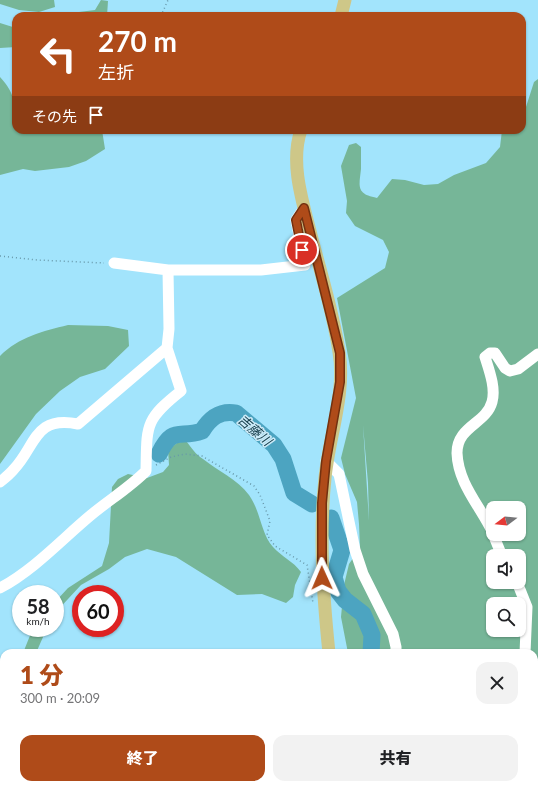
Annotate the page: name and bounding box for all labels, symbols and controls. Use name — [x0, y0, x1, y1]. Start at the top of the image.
text: 270 m — [98, 24, 177, 58]
icon: left — [32, 28, 84, 80]
text: 左折 — [98, 61, 134, 83]
icon: arrive — [85, 104, 107, 126]
text: その先 — [32, 107, 77, 125]
pin — [285, 233, 319, 267]
icon: arrive — [291, 239, 313, 261]
water label: 吉藤川 — [235, 411, 276, 450]
north arrow — [486, 501, 526, 541]
map controls — [486, 501, 526, 637]
button: sound — [486, 549, 526, 589]
position arrow — [301, 557, 343, 599]
speed limit sign: 60 — [72, 585, 124, 637]
text: 58 — [26, 594, 50, 618]
button: search — [486, 597, 526, 637]
text: km/h — [26, 615, 50, 627]
text: 1 分 — [20, 660, 63, 689]
button: close — [476, 662, 518, 704]
text: 300 m · 20:09 — [20, 690, 100, 706]
button: 終了 — [20, 735, 265, 781]
button: 共有 — [273, 735, 518, 781]

